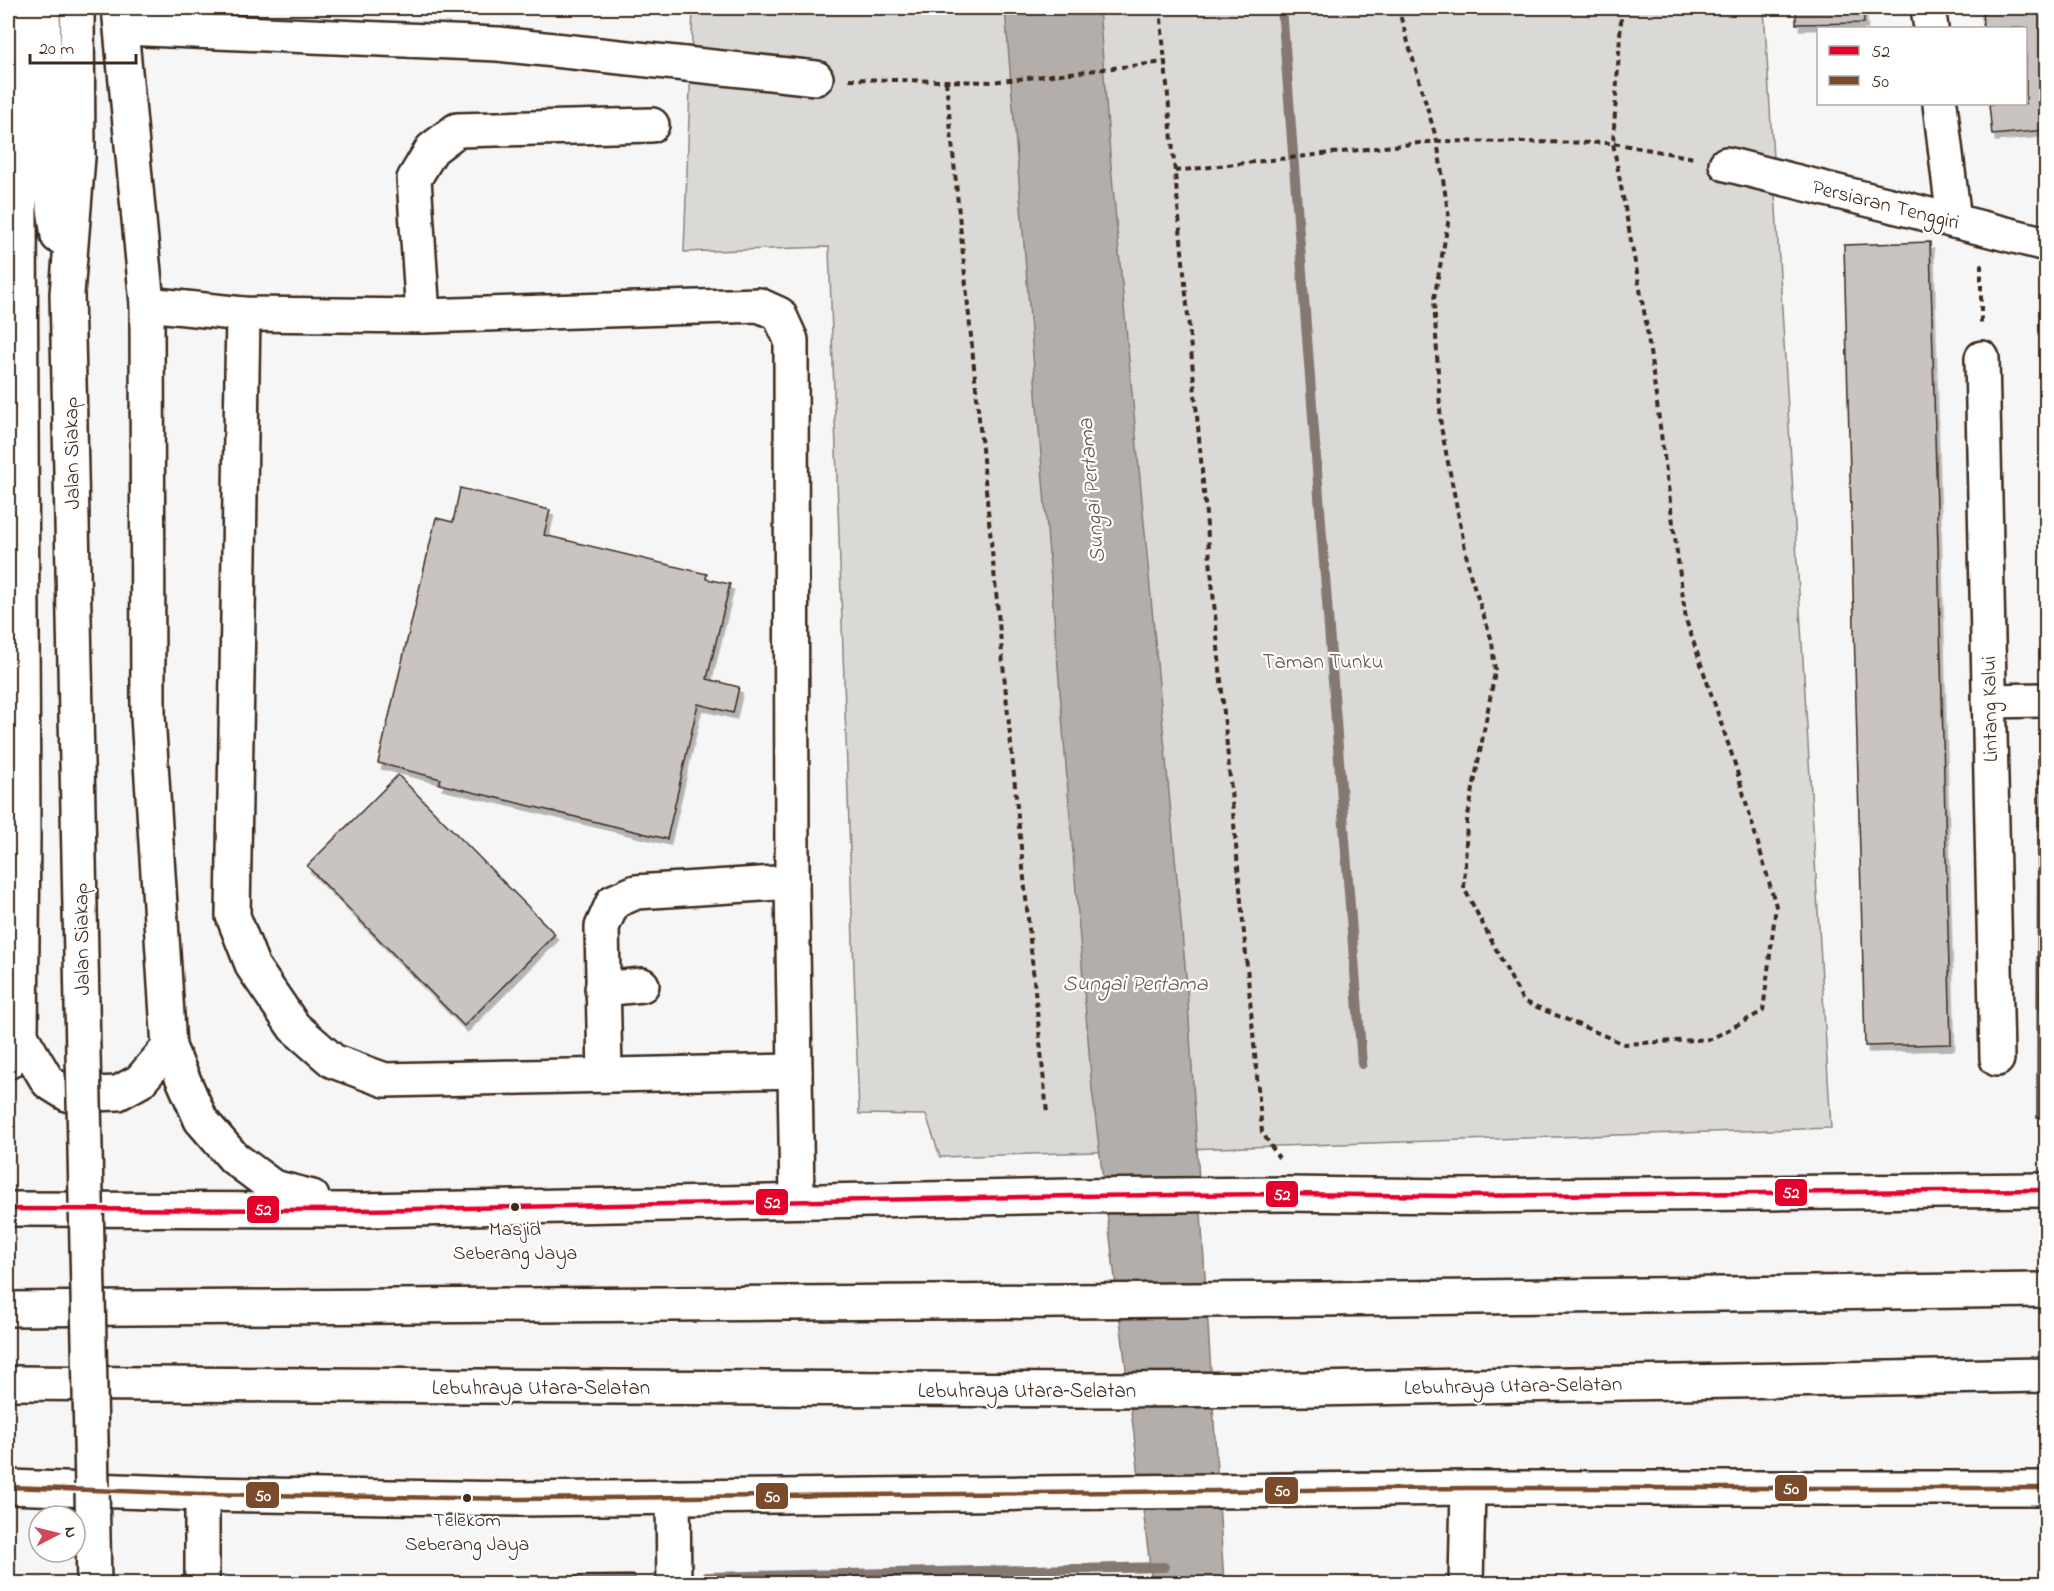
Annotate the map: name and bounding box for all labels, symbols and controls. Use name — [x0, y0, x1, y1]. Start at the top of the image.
scale bar — [30, 27, 136, 65]
legend — [1817, 27, 2027, 105]
text: 20 m — [39, 37, 74, 63]
text: 52 — [1871, 40, 1890, 66]
text: 50 — [1871, 70, 1889, 96]
street label: Persiaran Tenggiri — [1808, 173, 1962, 241]
street label: Jalan Siakap — [57, 396, 89, 510]
water label: Sungai Pertama — [1071, 416, 1115, 564]
park label: Taman Tunku — [1263, 648, 1383, 678]
street label: Lintang Kalui — [1975, 656, 2009, 762]
street label: Jalan Siakap — [67, 882, 99, 996]
water label: Sungai Pertama — [1062, 969, 1209, 1001]
line badge: 52 — [1774, 1178, 1808, 1207]
line badge: 52 — [1265, 1180, 1299, 1208]
text: 52 — [1782, 1182, 1800, 1206]
text: 52 — [1273, 1184, 1291, 1208]
line badge: 52 — [755, 1188, 789, 1216]
text: 52 — [763, 1192, 781, 1216]
line badge: 52 — [246, 1195, 280, 1224]
text: 52 — [254, 1199, 272, 1223]
marker: Masjid Seberang Jaya — [509, 1201, 521, 1213]
place label: Masjid Seberang Jaya — [453, 1216, 577, 1270]
street label: Lebuhraya Utara–Selatan — [1404, 1370, 1623, 1406]
street label: Lebuhraya Utara–Selatan — [432, 1374, 650, 1406]
street label: Lebuhraya Utara–Selatan — [918, 1377, 1136, 1409]
line badge: 50 — [1774, 1474, 1808, 1502]
line badge: 50 — [1264, 1476, 1299, 1505]
text: 50 — [1783, 1478, 1799, 1502]
text: 50 — [1274, 1480, 1290, 1504]
line badge: 50 — [245, 1481, 280, 1509]
line badge: 50 — [755, 1482, 789, 1510]
text: 50 — [255, 1485, 271, 1509]
text: 50 — [764, 1486, 780, 1510]
marker: Telekom Seberang Jaya — [461, 1492, 473, 1504]
north arrow — [27, 1504, 87, 1564]
place label: Telekom Seberang Jaya — [405, 1507, 529, 1561]
text: N — [57, 1526, 82, 1539]

